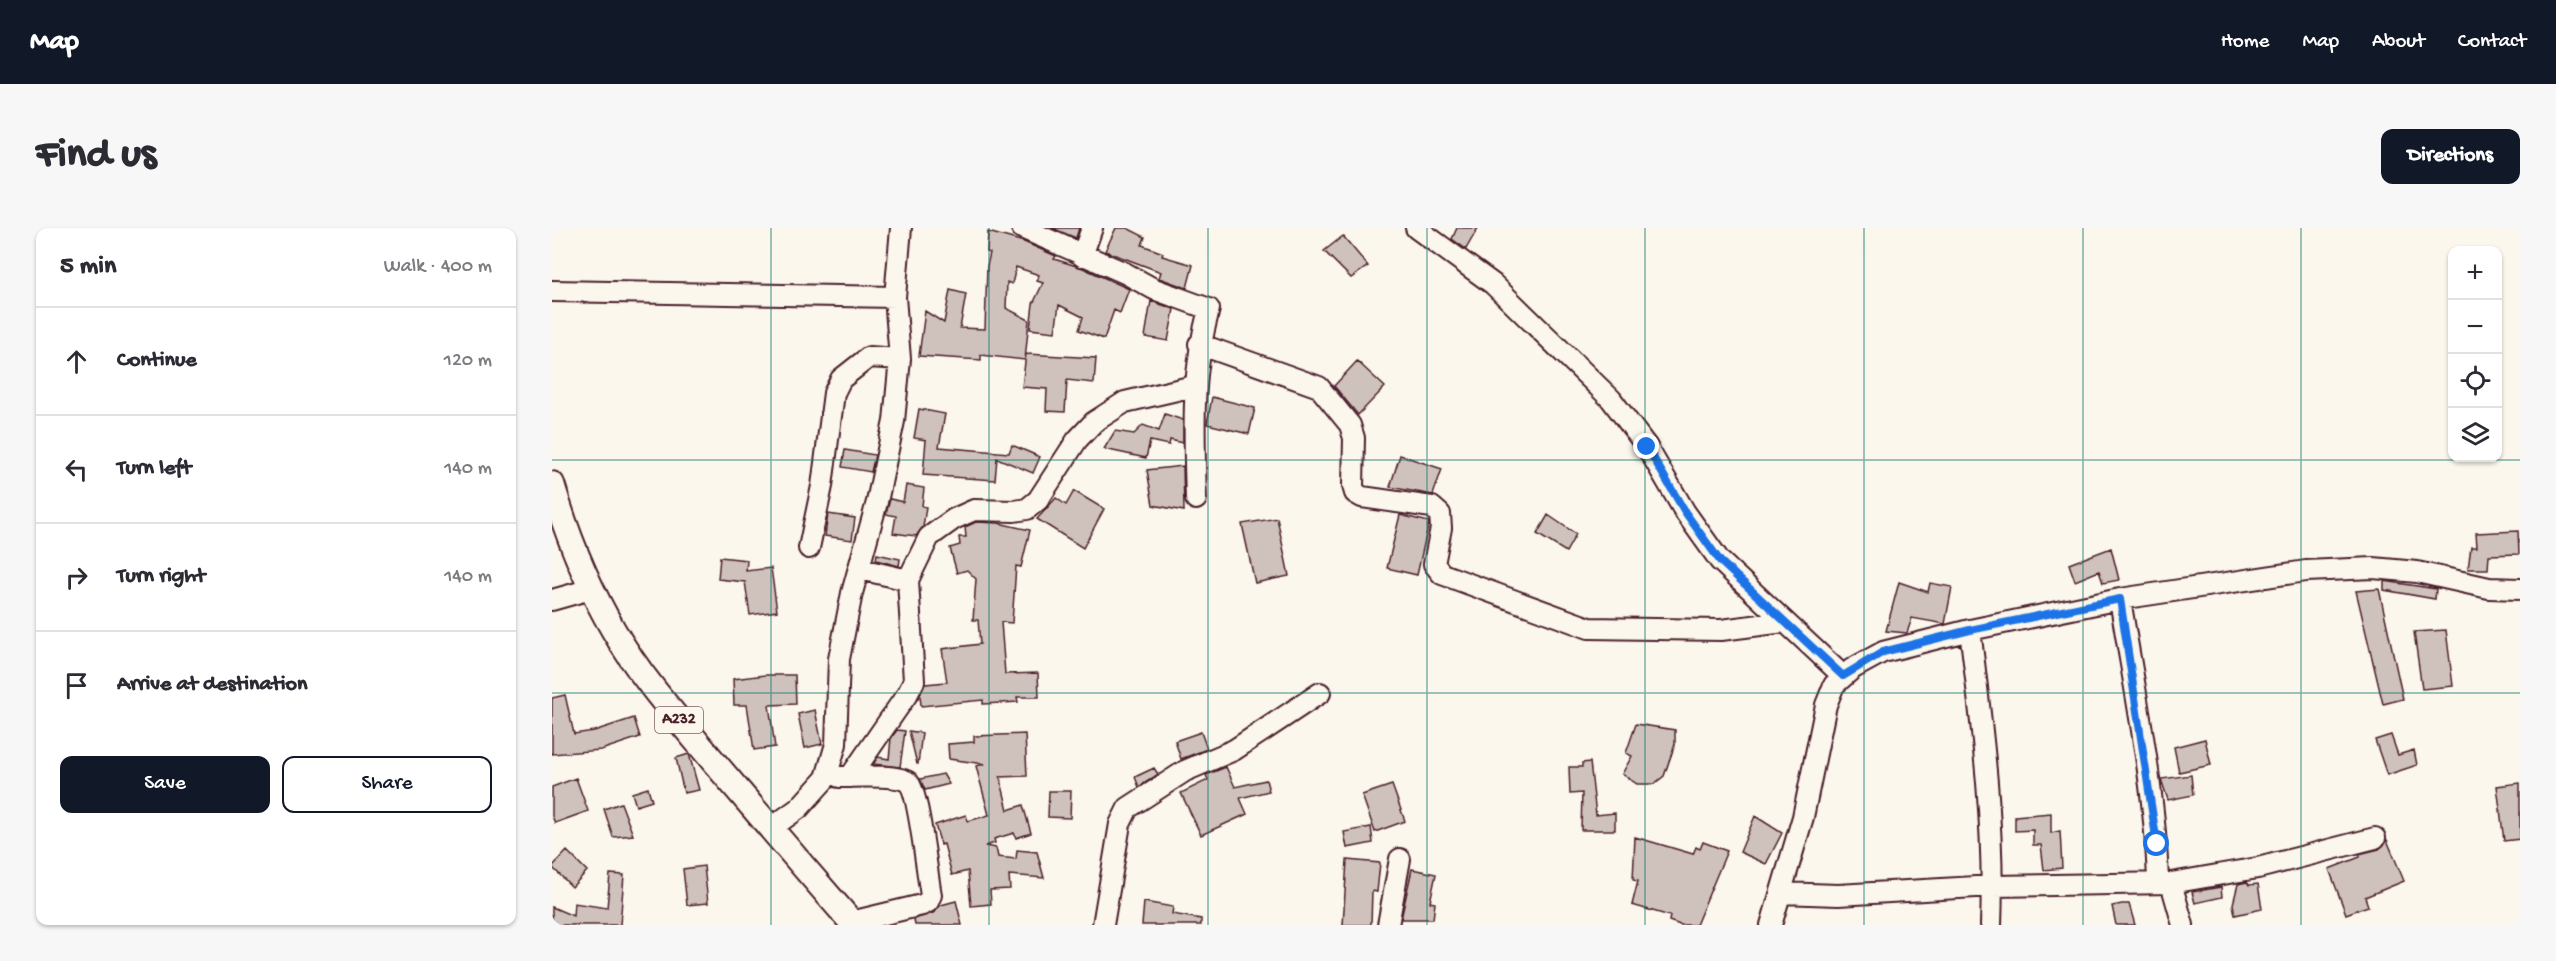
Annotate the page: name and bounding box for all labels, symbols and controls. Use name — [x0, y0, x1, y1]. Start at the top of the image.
text: Map — [30, 26, 79, 59]
text: Home — [2221, 30, 2269, 55]
text: Map — [2302, 30, 2339, 55]
text: About — [2372, 30, 2425, 55]
text: Contact — [2458, 30, 2526, 55]
button: Directions — [2381, 129, 2520, 184]
text: Find us — [36, 132, 156, 181]
map controls — [2448, 246, 2502, 462]
button: + — [2448, 246, 2502, 300]
text: 5 min — [60, 252, 116, 283]
text: Walk · 400 m — [384, 256, 492, 279]
button: − — [2448, 300, 2502, 354]
icon: ahead — [60, 345, 93, 378]
text: Continue — [117, 348, 197, 374]
text: 120 m — [444, 350, 492, 373]
button: locate — [2448, 354, 2502, 408]
button: layers — [2448, 408, 2502, 462]
route end — [1633, 433, 1659, 459]
icon: left — [60, 453, 93, 486]
text: Turn left — [117, 456, 191, 482]
text: 140 m — [444, 458, 492, 481]
icon: right — [60, 561, 93, 594]
text: Turn right — [117, 564, 205, 590]
text: 140 m — [444, 566, 492, 589]
icon: arrive — [60, 669, 93, 702]
text: Arrive at destination — [117, 672, 307, 698]
road number: A232 — [655, 707, 703, 733]
button: Save — [60, 756, 270, 813]
button: Share — [282, 756, 492, 813]
route start — [2143, 830, 2169, 856]

